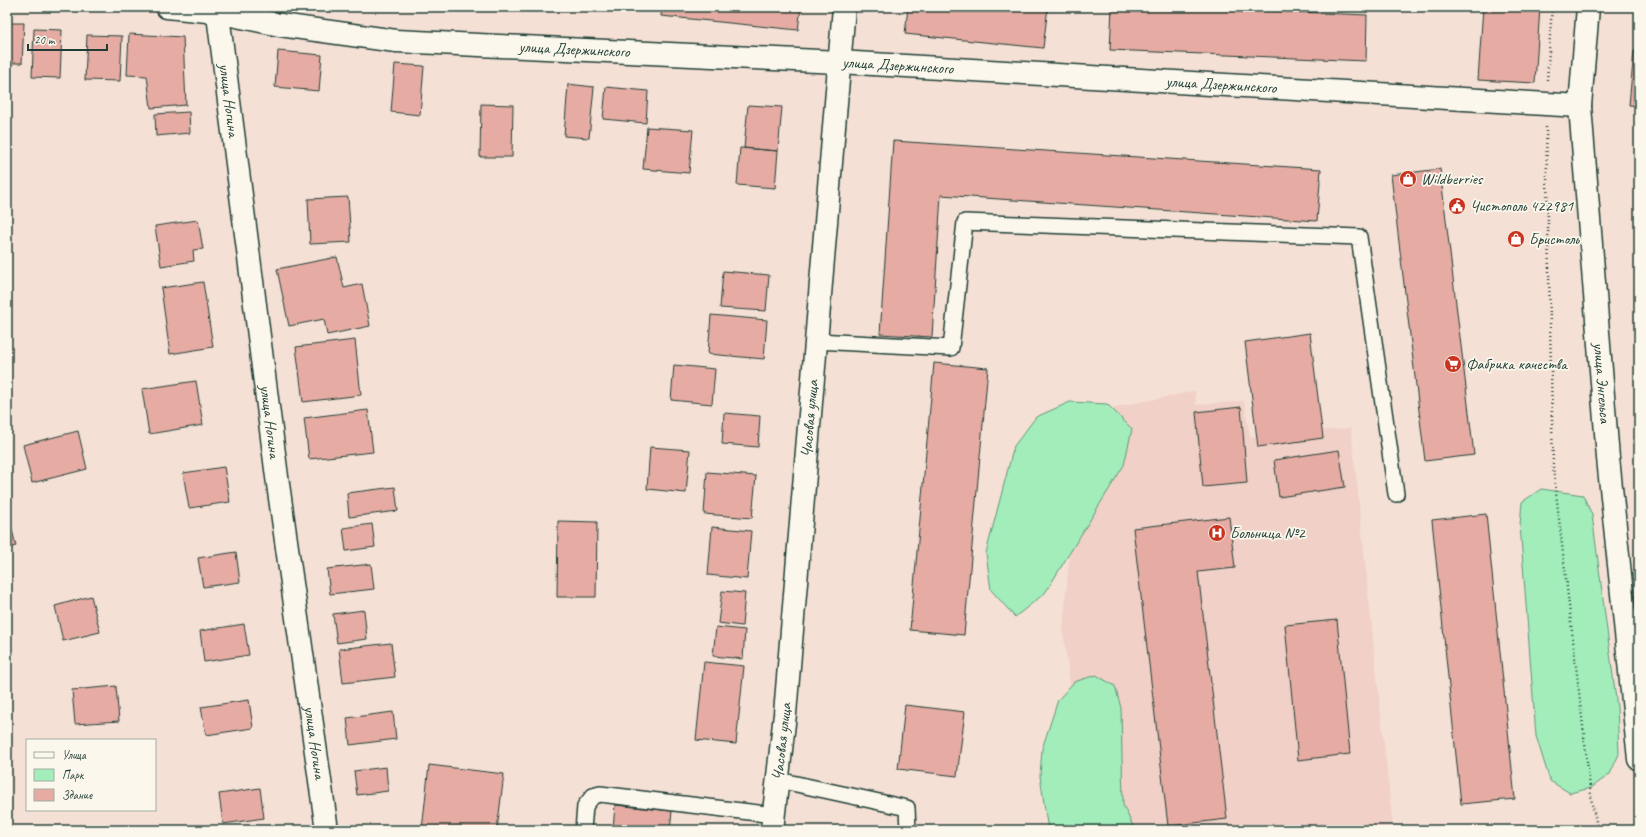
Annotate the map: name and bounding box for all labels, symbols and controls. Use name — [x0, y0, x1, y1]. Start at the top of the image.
scale bar — [28, 26, 107, 52]
text: 20 m — [34, 32, 56, 48]
street label: улица Дзержинского — [517, 37, 631, 62]
street label: улица Дзержинского — [841, 52, 955, 79]
street label: улица Ногина — [214, 61, 244, 140]
street label: улица Дзержинского — [1164, 71, 1278, 98]
shop icon: Wildberries — [1398, 169, 1418, 189]
place label: Wildberries — [1421, 169, 1484, 189]
public building icon: Чистополь 422981 — [1447, 196, 1467, 216]
place label: Чистополь 422981 — [1470, 196, 1574, 216]
shop icon: Бристоль — [1506, 229, 1526, 249]
place label: Бристоль — [1529, 229, 1581, 249]
street label: улица Энгельса — [1589, 341, 1615, 425]
supermarket icon: Фабрика качества — [1443, 354, 1463, 374]
place label: Фабрика качества — [1466, 354, 1568, 374]
street label: Часовая улица — [796, 378, 823, 458]
street label: улица Ногина — [255, 383, 285, 461]
hospital icon: Больница №2 — [1207, 523, 1227, 543]
place label: Больница №2 — [1230, 523, 1306, 543]
street label: Часовая улица — [768, 701, 796, 781]
street label: улица Ногина — [299, 704, 330, 782]
legend — [26, 739, 156, 811]
text: Улица — [62, 747, 87, 763]
text: Парк — [62, 767, 85, 783]
text: Здание — [62, 787, 93, 803]

